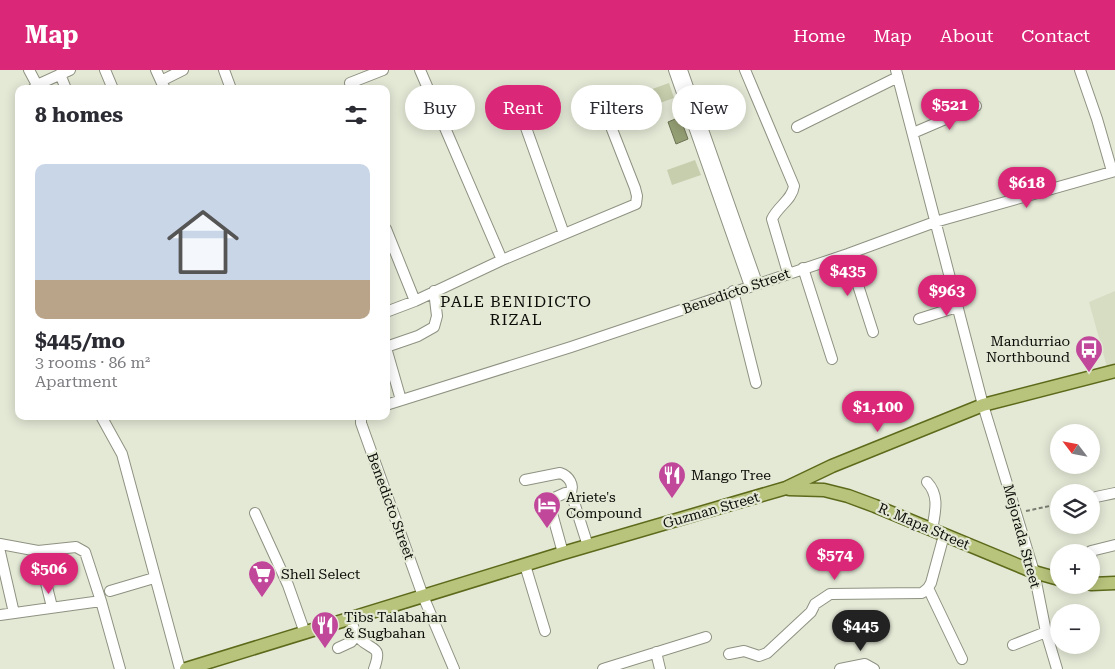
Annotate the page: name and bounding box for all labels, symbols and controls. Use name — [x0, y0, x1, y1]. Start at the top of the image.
text: Map — [25, 21, 79, 49]
text: Home — [793, 25, 845, 46]
text: Map — [873, 25, 912, 46]
text: About — [940, 25, 993, 46]
text: Contact — [1021, 25, 1090, 46]
chip: Buy — [405, 85, 475, 130]
chip: Rent — [485, 85, 561, 130]
chip: Filters — [571, 85, 662, 130]
chip: New — [672, 85, 746, 130]
pin: $521 — [920, 88, 980, 131]
text: $521 — [932, 95, 968, 114]
icon: filters — [342, 101, 370, 129]
text: 8 homes — [35, 103, 123, 127]
pin: $618 — [997, 166, 1057, 209]
text: $618 — [1009, 173, 1045, 192]
icon: home — [158, 197, 248, 287]
pin: $435 — [818, 254, 878, 297]
text: $435 — [830, 261, 866, 280]
street label: Benedicto Street — [680, 265, 792, 317]
pin: $963 — [917, 274, 977, 317]
text: $963 — [929, 281, 965, 300]
district label: PALE BENIDICTO RIZAL — [440, 292, 592, 329]
text: $445/mo — [35, 329, 125, 353]
place label: Mandurriao Northbound — [986, 333, 1070, 365]
bus stop icon: Mandurriao Northbound — [1074, 334, 1104, 373]
text: 3 rooms · 86 m² — [35, 353, 150, 372]
text: Apartment — [35, 372, 118, 391]
pin: $1,100 — [837, 390, 919, 433]
text: $1,100 — [853, 397, 903, 416]
north arrow — [1050, 424, 1100, 474]
map controls — [1050, 424, 1100, 654]
street label: Benedicto Street — [364, 450, 418, 562]
restaurant icon: Mango Tree — [657, 460, 687, 499]
place label: Mango Tree — [691, 467, 771, 483]
street label: Mejorada Street — [1000, 482, 1044, 590]
button: layers — [1050, 484, 1100, 534]
place label: Ariete's Compound — [566, 489, 642, 521]
street label: Guzman Street — [661, 489, 761, 531]
hotel icon: Ariete's Compound — [532, 490, 562, 529]
street label: R. Mapa Street — [876, 499, 972, 553]
pin: $574 — [805, 538, 865, 581]
button: + — [1050, 544, 1100, 594]
text: $574 — [817, 545, 853, 564]
pin: $506 — [19, 552, 79, 595]
text: $506 — [31, 559, 67, 578]
supermarket icon: Shell Select — [247, 559, 277, 598]
place label: Shell Select — [281, 566, 360, 582]
button: − — [1050, 604, 1100, 654]
place label: Tibs Talabahan & Sugbahan — [344, 609, 447, 641]
restaurant icon: Tibs Talabahan & Sugbahan — [310, 610, 340, 649]
pin: $445 — [831, 610, 891, 652]
text: $445 — [843, 616, 879, 635]

